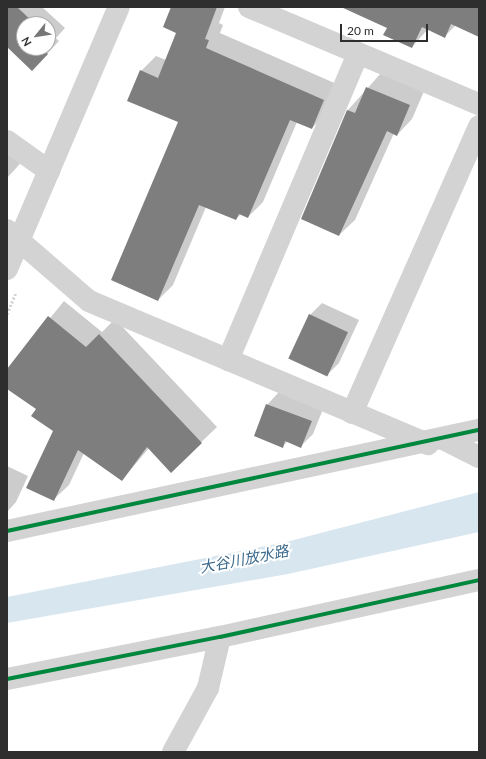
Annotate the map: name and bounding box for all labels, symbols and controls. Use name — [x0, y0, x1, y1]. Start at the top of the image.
north arrow — [16, 16, 56, 56]
scale bar — [342, 16, 430, 42]
text: 20 m — [347, 23, 374, 38]
text: N — [18, 35, 34, 49]
water label: 大谷川放水路 — [198, 542, 290, 576]

